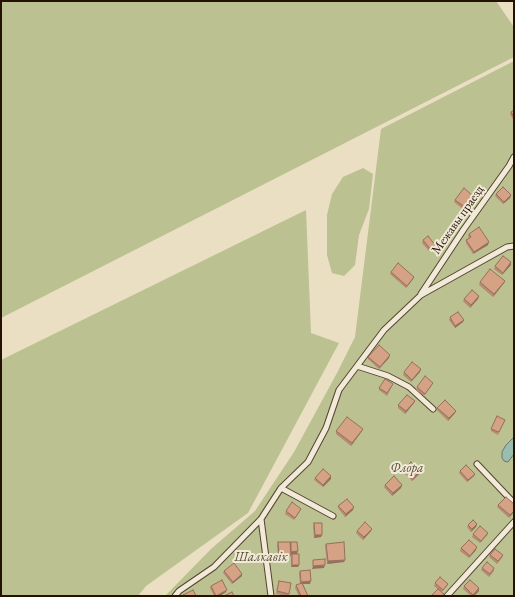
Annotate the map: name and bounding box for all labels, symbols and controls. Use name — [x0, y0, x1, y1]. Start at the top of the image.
street label: Межавы праезд — [429, 183, 487, 257]
park label: Флора — [391, 460, 423, 476]
park label: Шалкавік — [234, 549, 288, 565]

